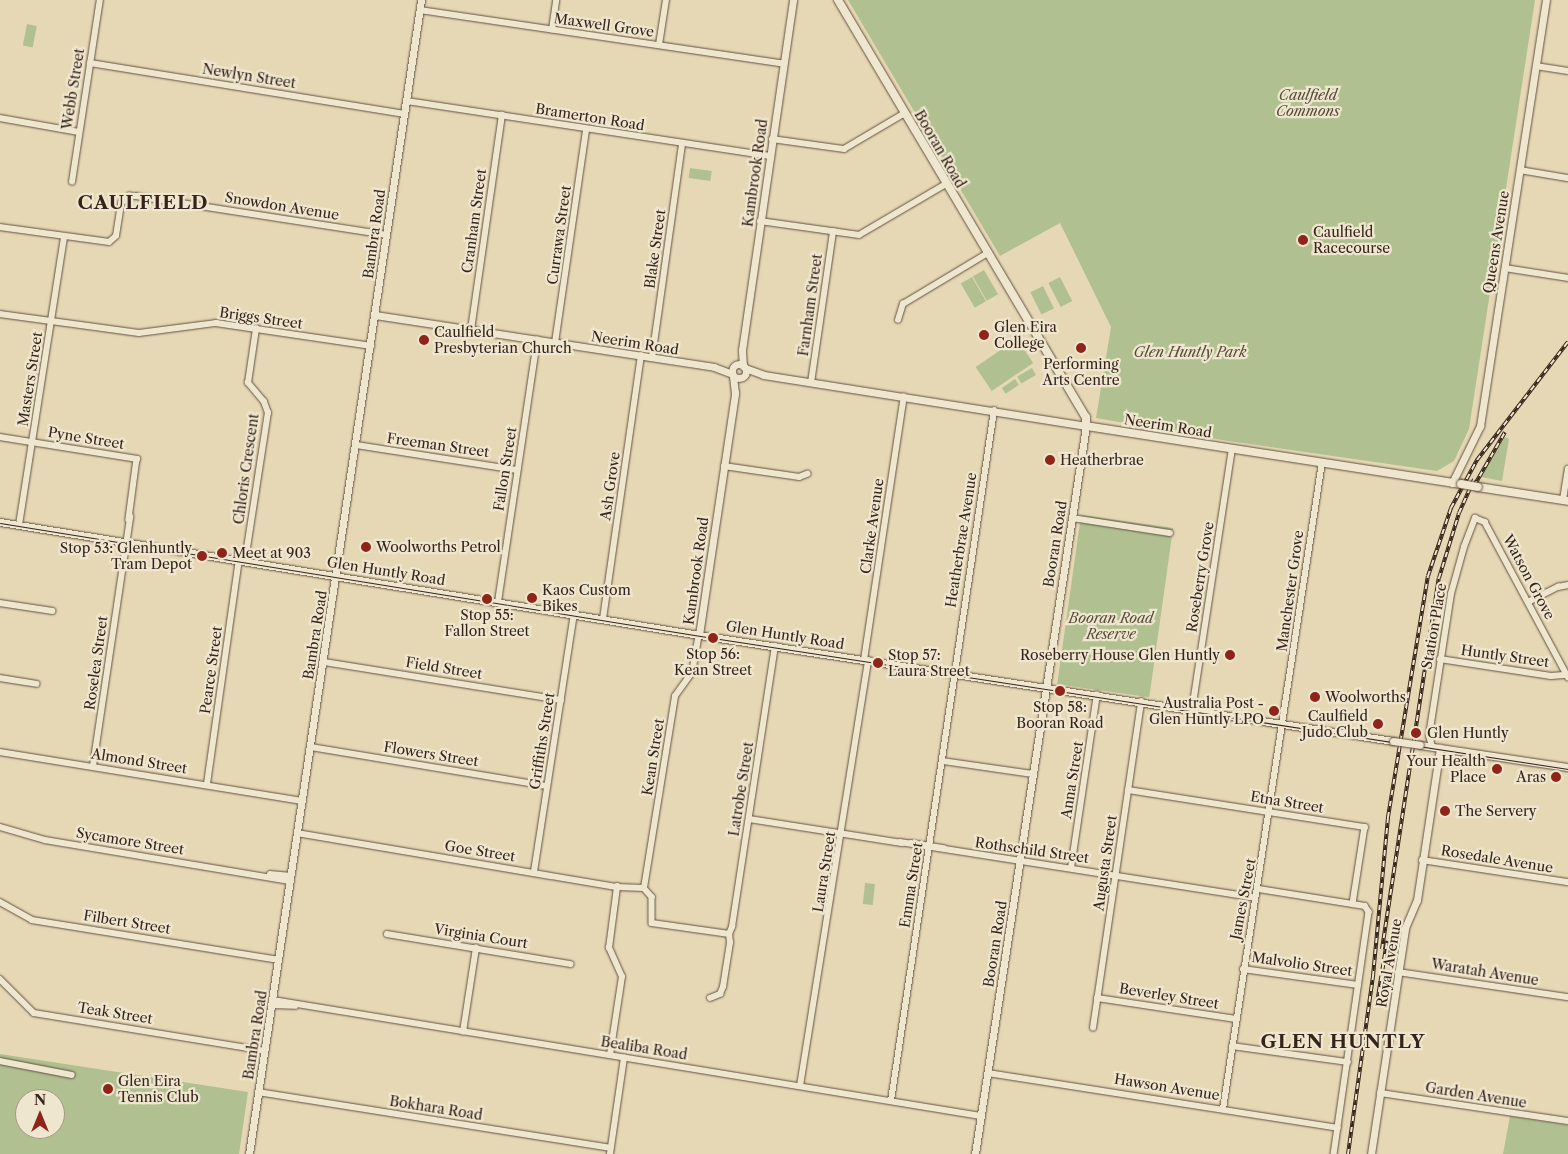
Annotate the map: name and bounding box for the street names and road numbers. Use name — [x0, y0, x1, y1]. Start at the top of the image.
street label: Maxwell Grove — [553, 10, 655, 40]
street label: Webb Street — [58, 47, 88, 131]
street label: Newlyn Street — [201, 60, 297, 92]
street label: Bramerton Road — [534, 100, 646, 134]
street label: Booran Road — [911, 107, 969, 191]
street label: Kambrook Road — [739, 118, 771, 228]
street label: Cranham Street — [458, 168, 490, 274]
street label: Currawa Street — [544, 184, 574, 286]
street label: Bambra Road — [359, 188, 389, 280]
street label: Snowdon Avenue — [223, 189, 341, 223]
street label: Queens Avenue — [1480, 189, 1512, 295]
street label: Blake Street — [641, 208, 669, 290]
street label: Farnham Street — [794, 253, 826, 357]
street label: Briggs Street — [218, 304, 304, 332]
street label: Neerim Road — [590, 328, 680, 358]
street label: Masters Street — [14, 330, 46, 428]
street label: Neerim Road — [1123, 411, 1213, 441]
street label: Chloris Crescent — [230, 413, 262, 525]
street label: Pyne Street — [47, 424, 125, 452]
street label: Fallon Street — [490, 426, 520, 512]
street label: Freeman Street — [386, 430, 490, 460]
street label: Ash Grove — [597, 451, 623, 521]
street label: Heatherbrae Avenue — [942, 471, 980, 609]
street label: Clarke Avenue — [857, 477, 887, 575]
street label: Booran Road — [1040, 500, 1070, 588]
street label: Kambrook Road — [680, 516, 712, 626]
street label: Roseberry Grove — [1183, 520, 1217, 634]
street label: Manchester Grove — [1273, 529, 1307, 653]
street label: Watson Grove — [1500, 532, 1558, 622]
street label: Glen Huntly Road — [325, 553, 447, 589]
street label: Station Place — [1418, 582, 1450, 670]
street label: Bambra Road — [300, 589, 330, 681]
street label: Roselea Street — [81, 615, 111, 711]
street label: Glen Huntly Road — [724, 617, 846, 653]
street label: Pearce Street — [197, 625, 225, 715]
street label: Huntly Street — [1460, 641, 1550, 671]
street label: Field Street — [405, 654, 483, 682]
street label: Griffiths Street — [526, 691, 558, 791]
street label: Kean Street — [639, 717, 667, 797]
street label: Flowers Street — [382, 738, 480, 770]
street label: Anna Street — [1058, 740, 1086, 820]
street label: Latrobe Street — [725, 741, 757, 837]
street label: Almond Street — [90, 745, 188, 777]
street label: Etna Street — [1249, 788, 1325, 816]
street label: Augusta Street — [1090, 814, 1120, 912]
street label: Sycamore Street — [75, 824, 185, 858]
street label: Laura Street — [809, 830, 839, 914]
street label: Rothschild Street — [974, 834, 1090, 866]
street label: Goe Street — [444, 837, 516, 865]
street label: Emma Street — [896, 841, 926, 929]
street label: Rosedale Avenue — [1439, 842, 1555, 876]
street label: James Street — [1227, 857, 1259, 941]
street label: Booran Road — [980, 900, 1010, 988]
street label: Filbert Street — [82, 907, 172, 937]
street label: Royal Avenue — [1373, 917, 1405, 1009]
street label: Virginia Court — [433, 920, 529, 952]
street label: Malvolio Street — [1251, 949, 1353, 979]
street label: Waratah Avenue — [1430, 955, 1540, 989]
street label: Beverley Street — [1118, 980, 1220, 1012]
street label: Bambra Road — [240, 989, 270, 1081]
street label: Teak Street — [76, 999, 154, 1027]
street label: Bealiba Road — [599, 1033, 689, 1063]
street label: Hawson Avenue — [1113, 1070, 1221, 1104]
street label: Garden Avenue — [1424, 1079, 1528, 1111]
street label: Bokhara Road — [388, 1092, 484, 1124]

